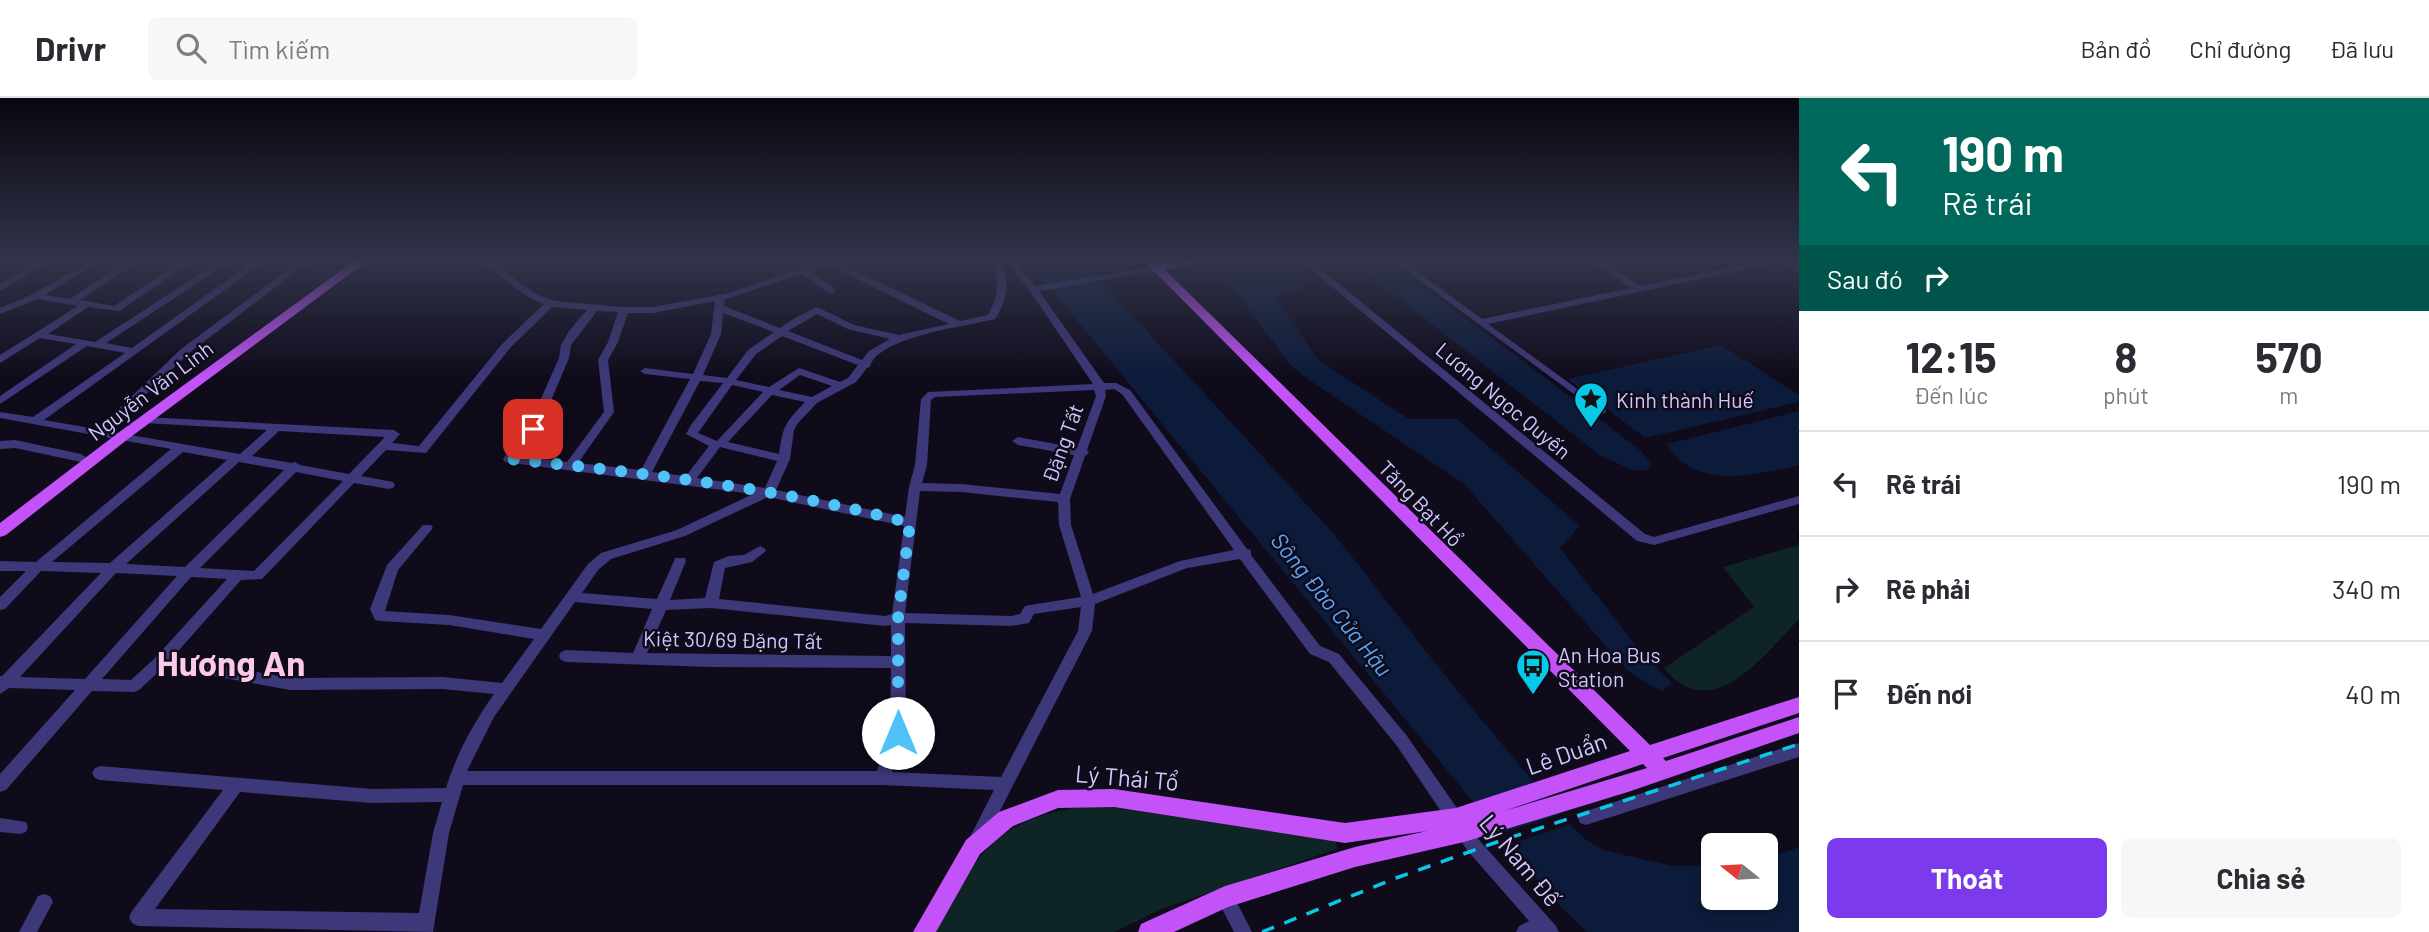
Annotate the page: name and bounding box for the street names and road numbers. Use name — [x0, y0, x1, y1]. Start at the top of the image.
street label: Nguyễn Văn Linh — [82, 335, 218, 445]
street label: Lương Ngọc Quyến — [1432, 336, 1576, 464]
street label: Đặng Tất — [1036, 400, 1088, 486]
street label: Tăng Bạt Hổ — [1374, 455, 1468, 551]
street label: Kiệt 30/69 Đặng Tất — [643, 625, 823, 653]
street label: Lê Duẩn — [1522, 726, 1610, 780]
street label: Lý Thái Tổ — [1074, 758, 1180, 796]
street label: Lý Nam Đế — [1474, 808, 1568, 912]

